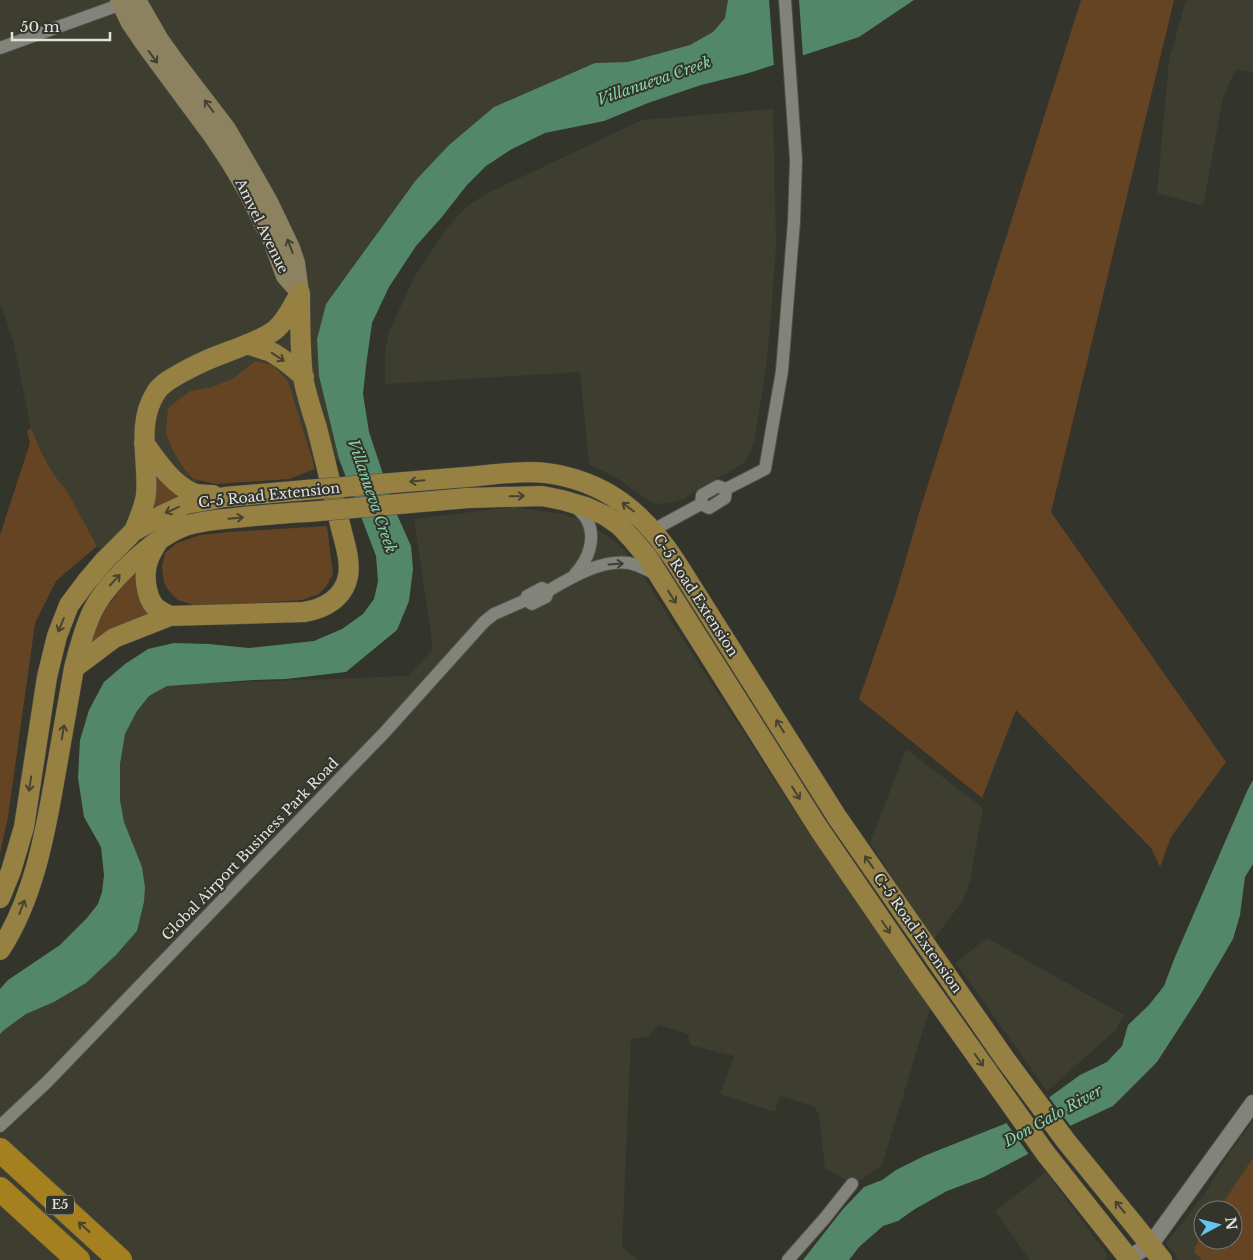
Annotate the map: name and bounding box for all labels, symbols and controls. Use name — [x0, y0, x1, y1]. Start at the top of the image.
scale bar — [12, 10, 110, 42]
text: 50 m — [20, 17, 60, 36]
one-way arrow — [148, 50, 158, 64]
water label: Villanueva Creek — [594, 52, 713, 109]
one-way arrow — [204, 99, 214, 113]
street label: Amvel Avenue — [231, 175, 293, 276]
one-way arrow — [285, 239, 294, 254]
one-way arrow — [270, 352, 284, 362]
water label: Villanueva Creek — [344, 436, 401, 555]
one-way arrow — [409, 476, 425, 486]
street label: C-5 Road Extension — [197, 479, 341, 511]
one-way arrow — [508, 491, 525, 501]
one-way arrow — [622, 501, 635, 512]
one-way arrow — [165, 506, 180, 516]
one-way arrow — [228, 513, 244, 522]
street label: C-5 Road Extension — [650, 530, 743, 660]
one-way arrow — [608, 559, 624, 568]
one-way arrow — [109, 574, 120, 587]
one-way arrow — [667, 589, 677, 603]
one-way arrow — [56, 617, 65, 632]
one-way arrow — [774, 719, 785, 733]
one-way arrow — [59, 724, 68, 740]
street label: Global Airport Business Park Road — [158, 754, 343, 944]
one-way arrow — [25, 775, 35, 791]
one-way arrow — [791, 786, 802, 800]
one-way arrow — [864, 855, 874, 869]
street label: C-5 Road Extension — [870, 869, 966, 997]
one-way arrow — [18, 899, 27, 915]
one-way arrow — [881, 919, 891, 933]
one-way arrow — [974, 1053, 984, 1067]
water label: Don Galo River — [999, 1080, 1106, 1151]
road number: E5 — [46, 1196, 74, 1214]
one-way arrow — [1114, 1200, 1125, 1213]
north arrow — [1193, 1200, 1243, 1250]
text: N — [1221, 1216, 1241, 1231]
one-way arrow — [78, 1221, 91, 1233]

